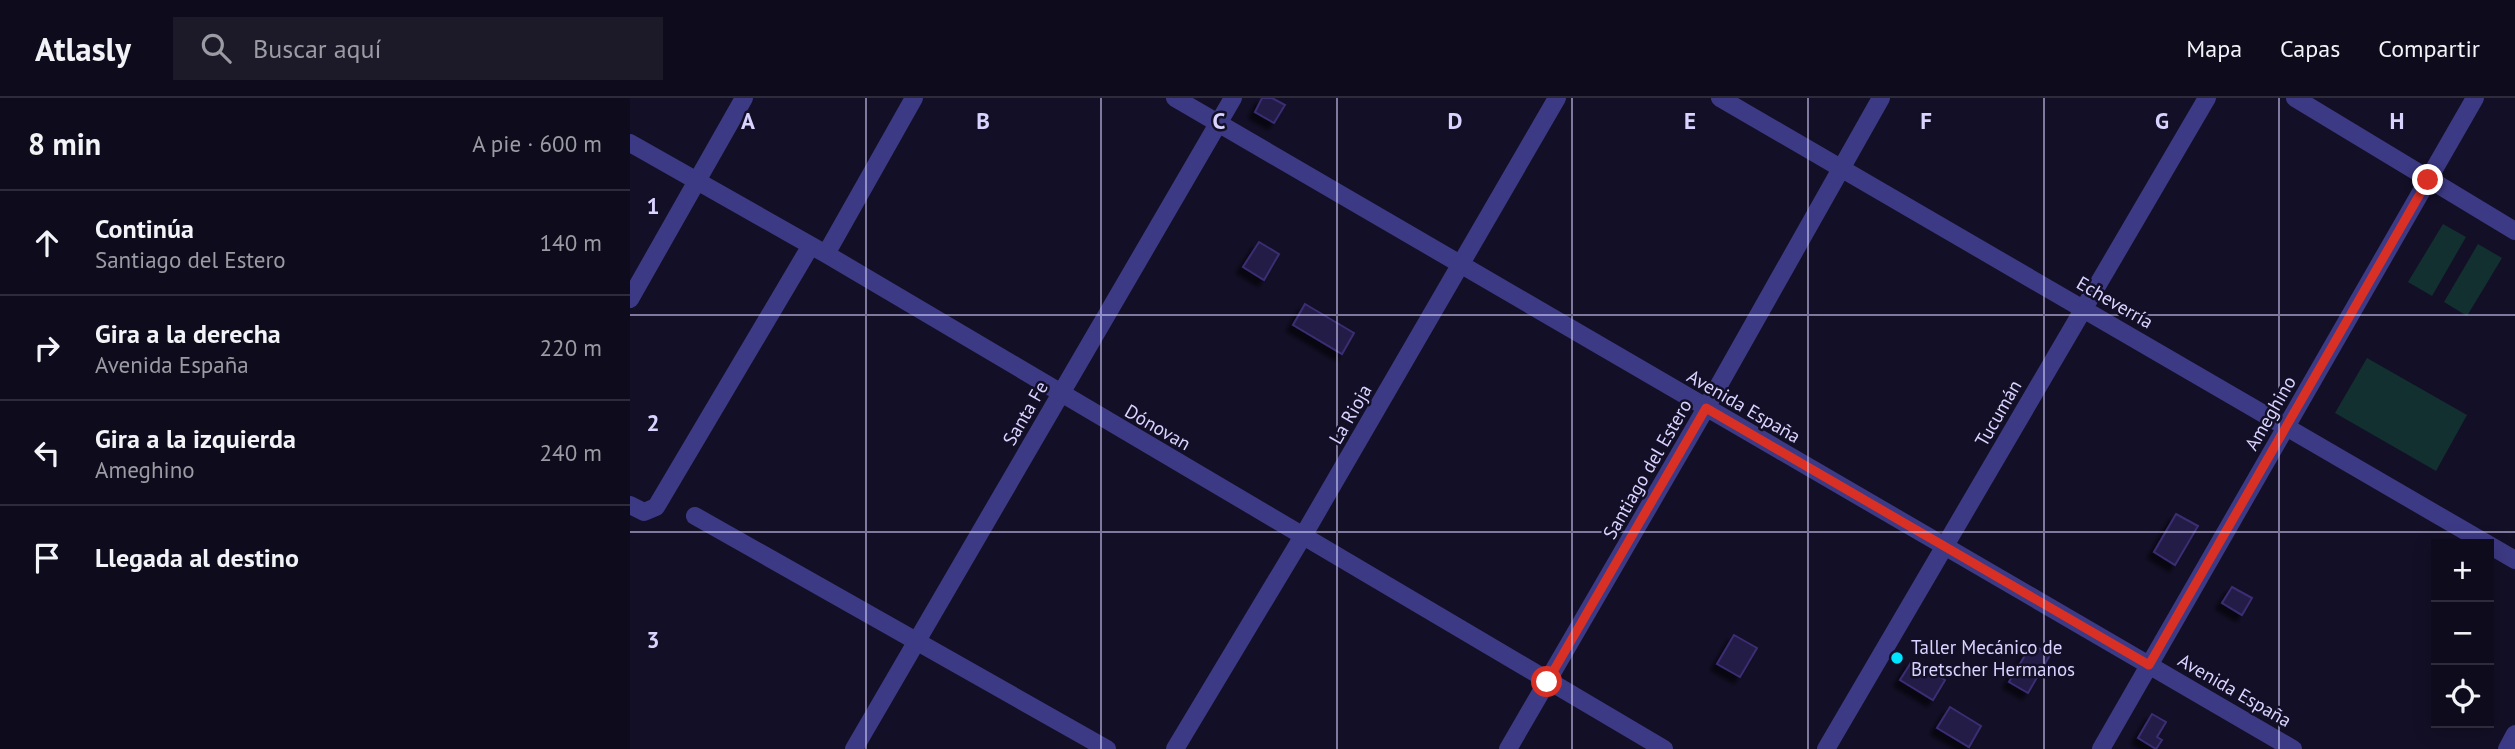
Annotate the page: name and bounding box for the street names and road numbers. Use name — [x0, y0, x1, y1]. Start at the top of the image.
street label: Echeverría — [2072, 271, 2158, 333]
street label: Avenida España — [1683, 364, 1805, 448]
street label: Ameghino — [2239, 371, 2301, 455]
street label: Tucumán — [1969, 375, 2027, 451]
street label: Santa Fe — [997, 377, 1053, 449]
street label: La Rioja — [1323, 380, 1377, 448]
street label: Santiago del Estero — [1597, 395, 1697, 543]
street label: Dónovan — [1121, 399, 1195, 455]
street label: Avenida España — [2174, 648, 2296, 732]

